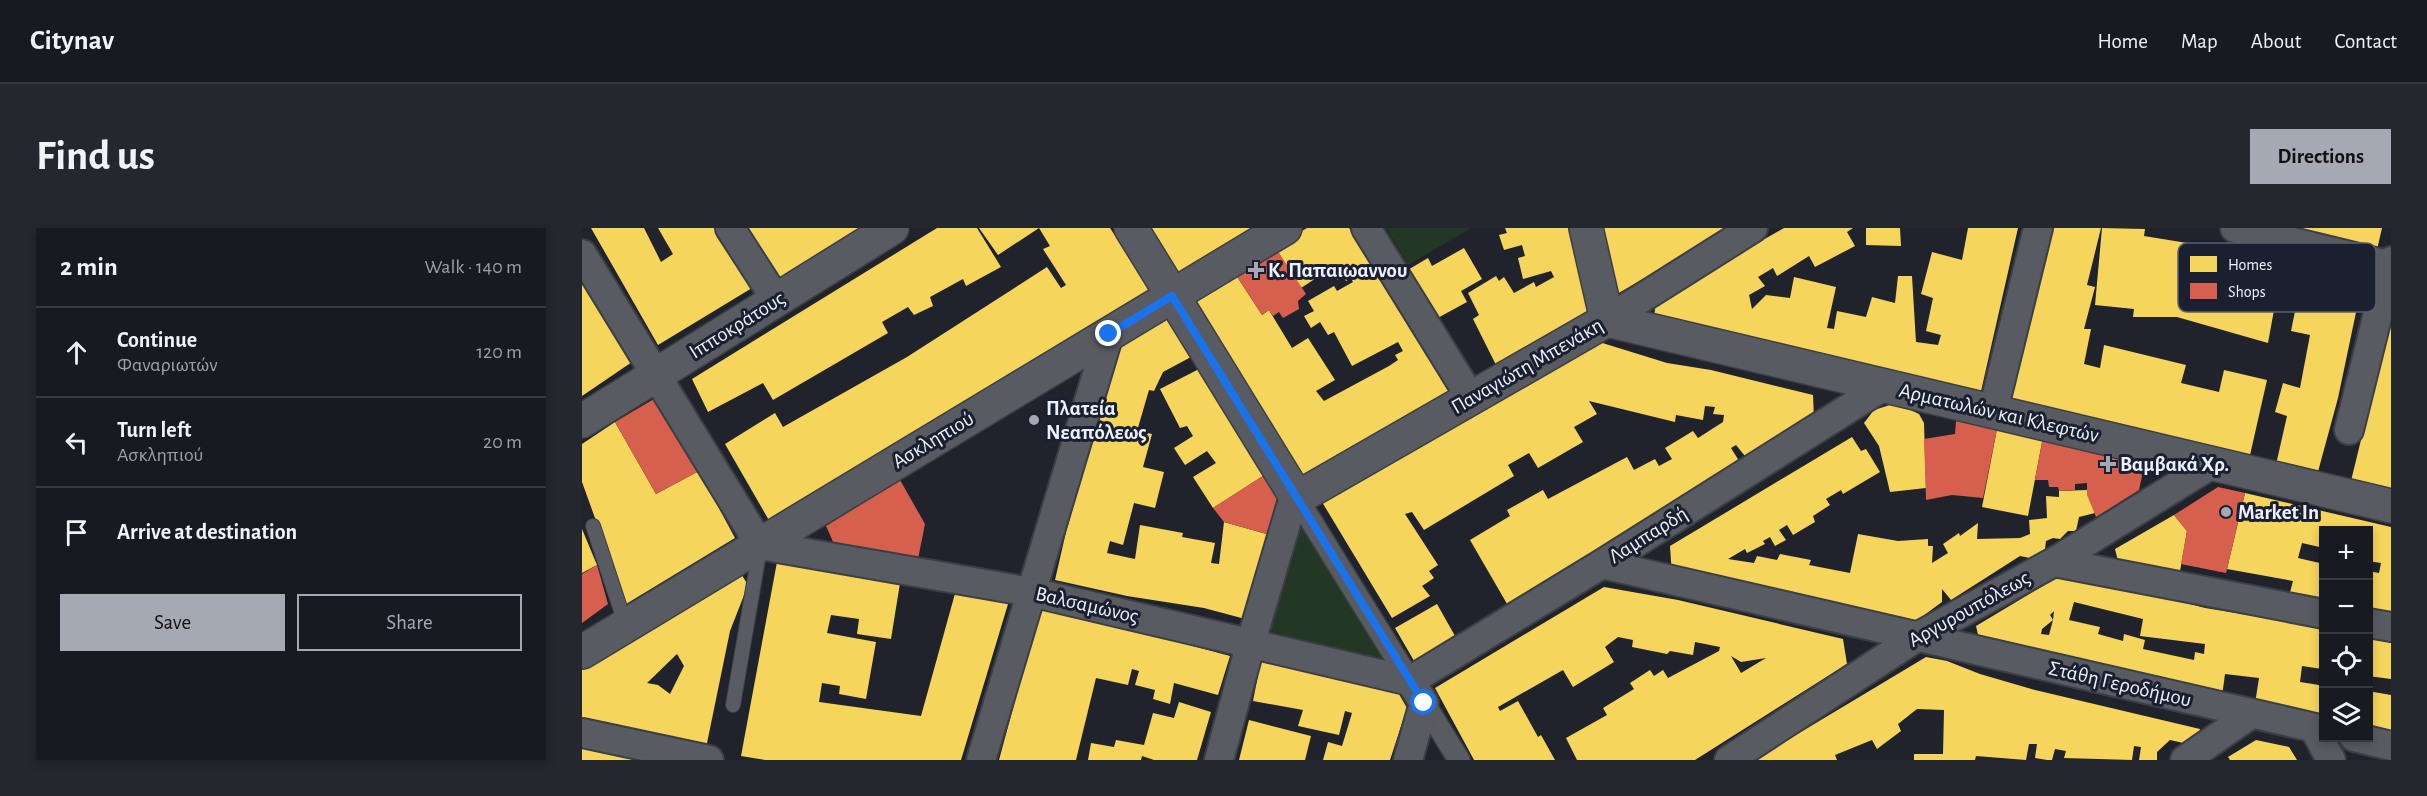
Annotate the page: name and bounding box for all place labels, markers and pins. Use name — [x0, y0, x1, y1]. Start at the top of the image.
place label: Κ. Παπαιωαννου — [1268, 260, 1407, 281]
marker: Κ. Παπαιωαννου — [1249, 263, 1263, 277]
place label: Πλατεία Νεαπόλεως — [1046, 398, 1147, 443]
marker: Πλατεία Νεαπόλεως — [1027, 413, 1041, 427]
place label: Βαμβακά Χρ. — [2120, 454, 2229, 475]
marker: Βαμβακά Χρ. — [2101, 457, 2115, 471]
place label: Market In — [2238, 502, 2319, 523]
marker: Market In — [2219, 505, 2233, 519]

